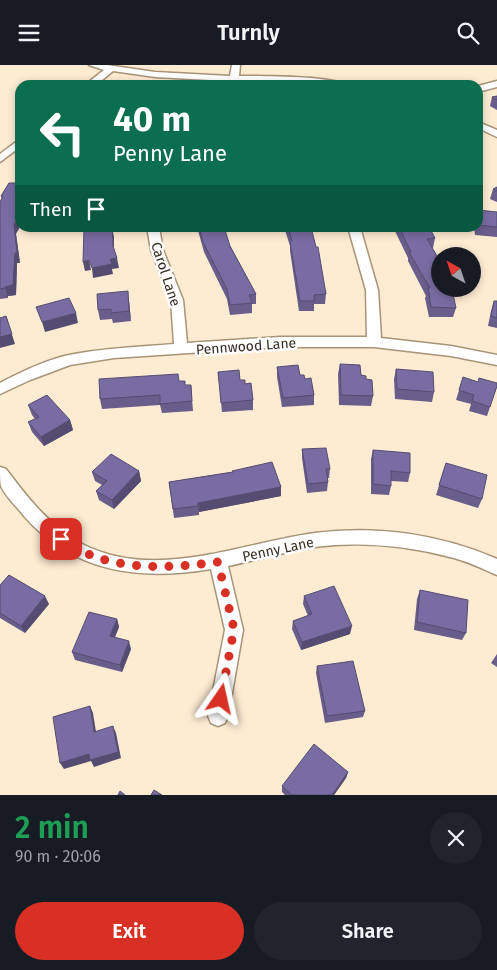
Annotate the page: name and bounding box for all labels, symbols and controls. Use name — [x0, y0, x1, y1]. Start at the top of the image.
icon: menu — [15, 19, 43, 47]
text: Turnly — [217, 19, 280, 46]
icon: search — [454, 19, 482, 47]
text: 40 m — [113, 98, 191, 140]
icon: left — [30, 100, 95, 165]
text: Penny Lane — [113, 140, 227, 167]
icon: arrive — [82, 195, 110, 223]
text: Then — [30, 198, 72, 221]
street label: Carol Lane — [147, 240, 184, 308]
north arrow — [431, 247, 481, 297]
map controls — [431, 247, 481, 297]
street label: Pennwood Lane — [195, 335, 297, 358]
pin — [40, 518, 82, 560]
icon: arrive — [47, 525, 75, 553]
street label: Penny Lane — [241, 534, 315, 565]
position arrow — [194, 672, 246, 724]
text: 2 min — [15, 810, 89, 846]
button: close — [430, 812, 482, 864]
text: 90 m · 20:06 — [15, 847, 101, 866]
button: Exit — [15, 902, 244, 960]
button: Share — [254, 902, 482, 960]

